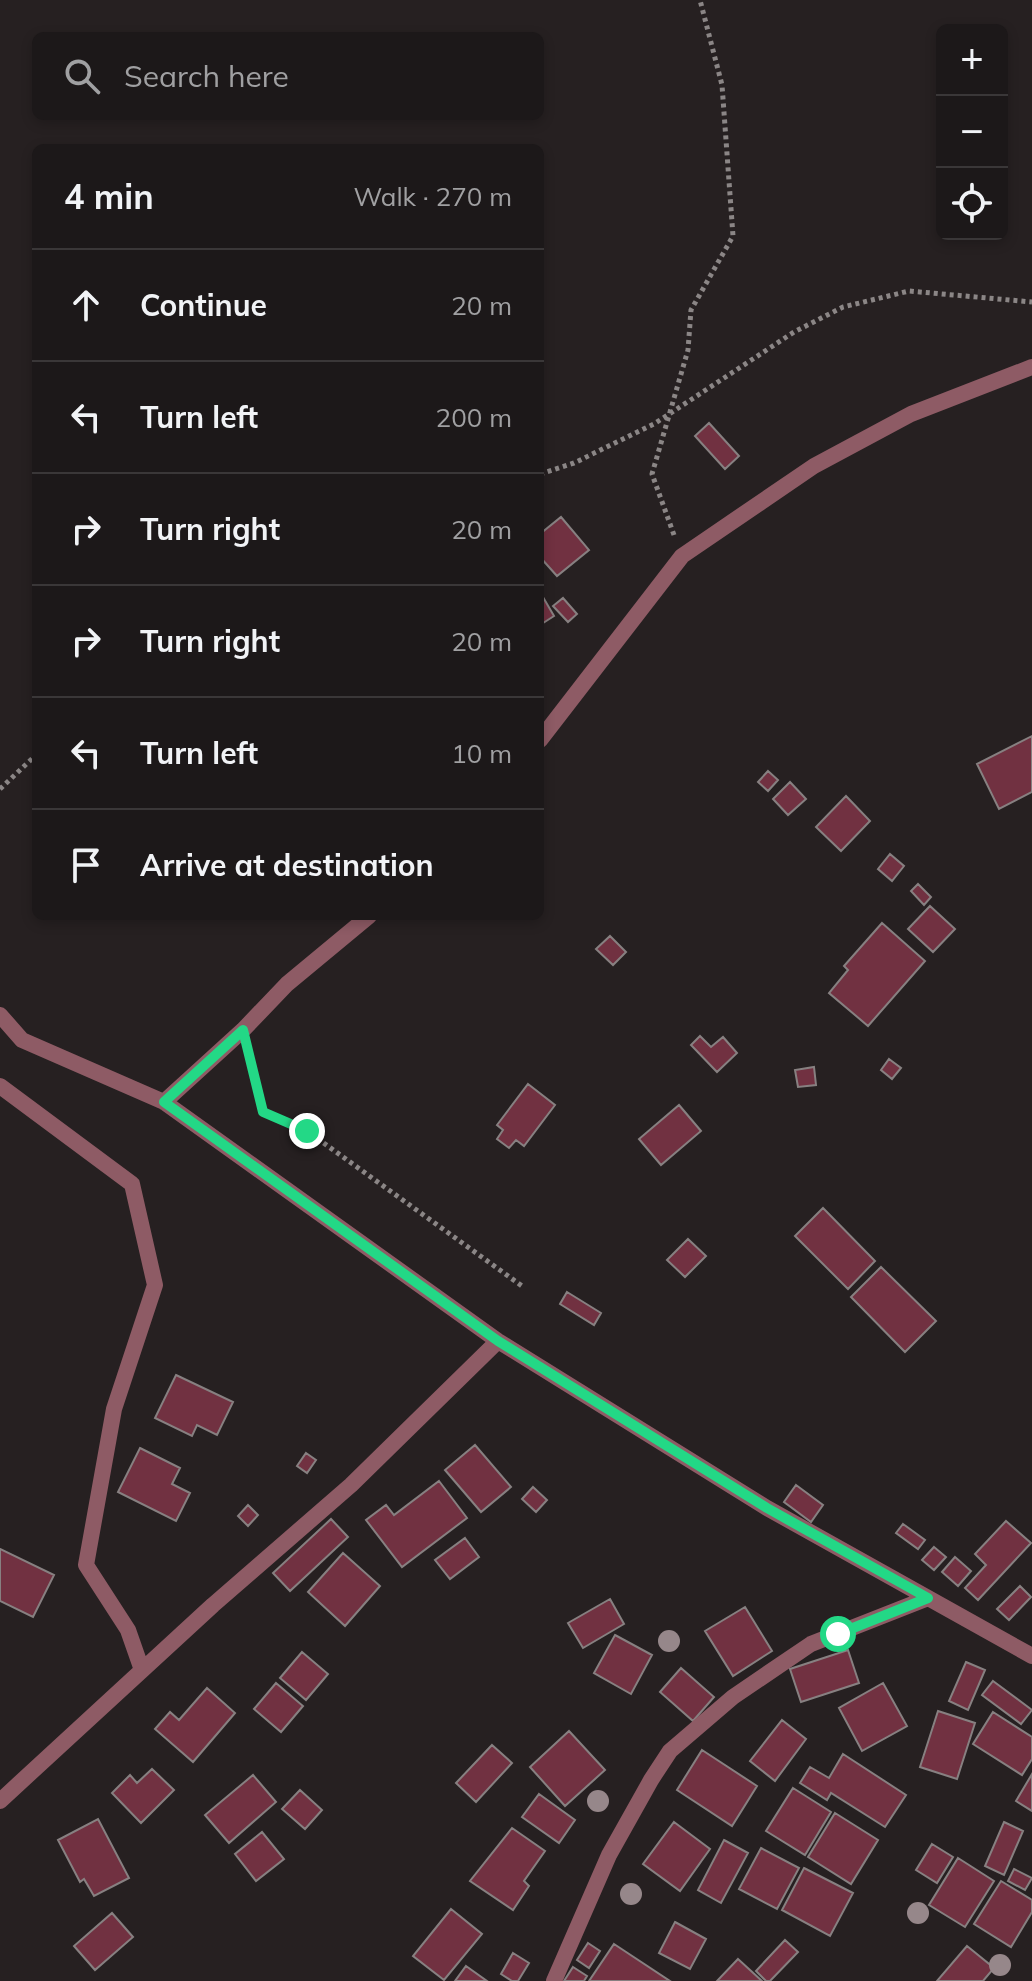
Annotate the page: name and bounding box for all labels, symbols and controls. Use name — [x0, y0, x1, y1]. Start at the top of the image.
map controls — [936, 24, 1008, 240]
button: + — [936, 24, 1008, 96]
search box — [32, 32, 544, 120]
icon: search — [60, 54, 104, 98]
text: Search here — [124, 57, 289, 95]
button: − — [936, 96, 1008, 168]
button: locate — [936, 168, 1008, 240]
text: 4 min — [64, 175, 154, 218]
text: Walk · 270 m — [353, 180, 512, 213]
icon: ahead — [64, 283, 108, 327]
text: Continue — [140, 286, 267, 324]
text: 20 m — [451, 289, 512, 322]
icon: left — [64, 395, 108, 439]
text: Turn left — [140, 398, 258, 436]
text: 200 m — [436, 401, 512, 434]
icon: right — [64, 507, 108, 551]
text: Turn right — [140, 510, 280, 548]
text: 20 m — [451, 513, 512, 546]
icon: right — [64, 619, 108, 663]
text: Turn right — [140, 622, 280, 660]
text: 20 m — [451, 625, 512, 658]
icon: left — [64, 731, 108, 775]
text: Turn left — [140, 734, 258, 772]
text: 10 m — [451, 737, 512, 770]
icon: arrive — [64, 843, 108, 887]
text: Arrive at destination — [140, 846, 434, 884]
route end — [289, 1113, 325, 1149]
route start — [820, 1616, 856, 1652]

